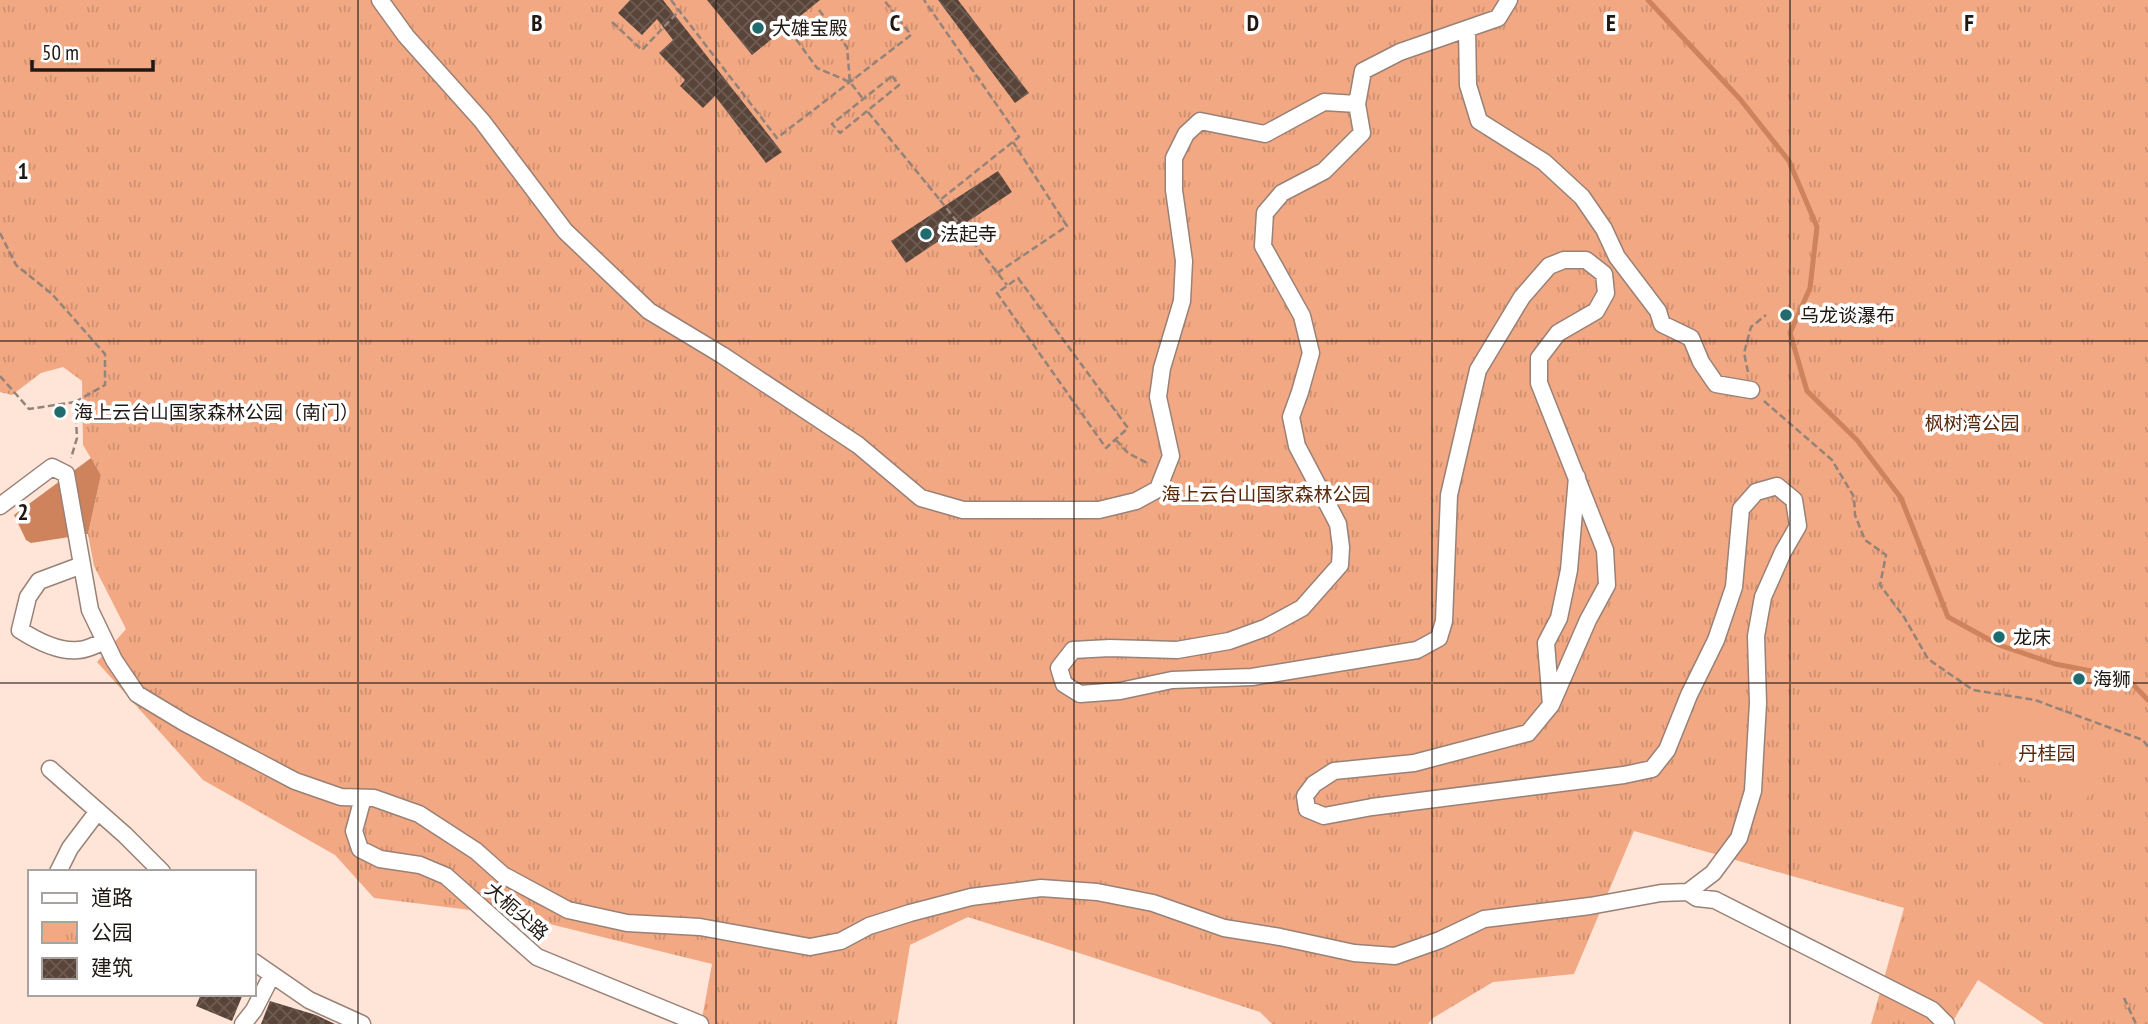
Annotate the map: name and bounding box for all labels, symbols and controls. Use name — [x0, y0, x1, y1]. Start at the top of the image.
text: B — [531, 8, 543, 37]
text: C — [890, 8, 901, 37]
text: D — [1247, 8, 1259, 37]
text: E — [1606, 8, 1616, 37]
text: F — [1964, 8, 1974, 37]
place label: 大雄宝殿 — [772, 16, 848, 40]
marker: 大雄宝殿 — [750, 20, 766, 36]
scale bar — [32, 28, 152, 72]
text: 50 m — [42, 39, 79, 66]
text: 1 — [18, 156, 29, 185]
place label: 法起寺 — [940, 222, 997, 246]
marker: 法起寺 — [918, 226, 934, 242]
place label: 乌龙谈瀑布 — [1800, 303, 1895, 327]
marker: 乌龙谈瀑布 — [1778, 307, 1794, 323]
place label: 海上云台山国家森林公园（南门） — [74, 400, 359, 424]
marker: 海上云台山国家森林公园（南门） — [52, 404, 68, 420]
park label: 枫树湾公园 — [1924, 411, 2020, 435]
park label: 海上云台山国家森林公园 — [1161, 482, 1371, 506]
text: 2 — [18, 497, 29, 526]
place label: 龙床 — [2013, 625, 2051, 649]
marker: 龙床 — [1991, 629, 2007, 645]
place label: 海狮 — [2093, 667, 2131, 691]
marker: 海狮 — [2071, 671, 2087, 687]
park label: 丹桂园 — [2018, 741, 2076, 765]
legend — [28, 870, 256, 996]
street label: 大枙尖路 — [480, 877, 554, 945]
text: 道路 — [91, 884, 133, 911]
text: 公园 — [91, 919, 133, 946]
text: 建筑 — [91, 954, 133, 981]

